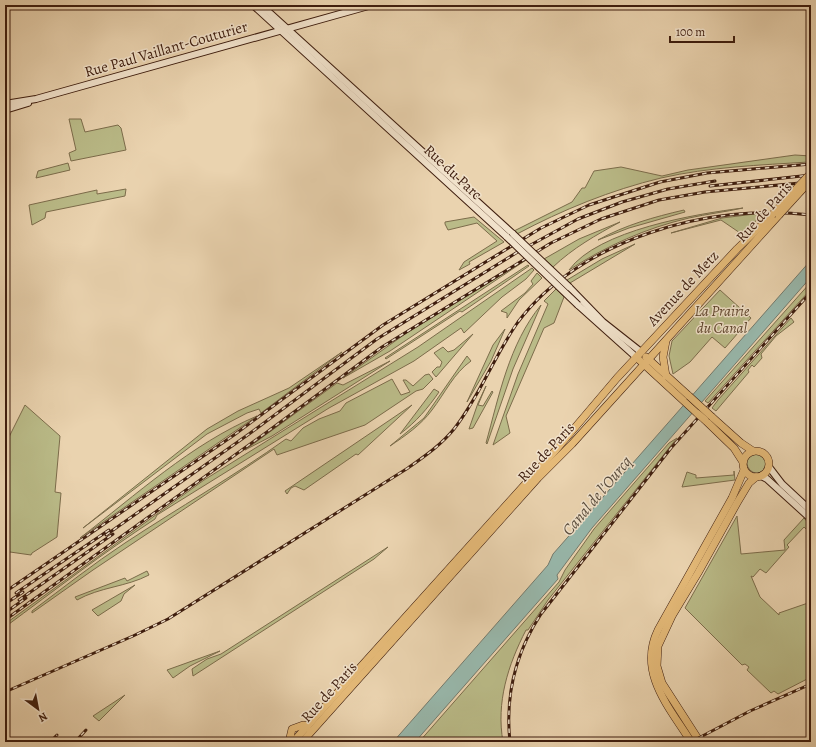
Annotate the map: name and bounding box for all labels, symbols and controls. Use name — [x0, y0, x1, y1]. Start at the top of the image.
street label: Rue Paul Vaillant-Couturier — [82, 16, 250, 82]
scale bar — [670, 18, 734, 44]
text: 100 m — [676, 24, 705, 40]
street label: Rue du Parc — [420, 140, 486, 204]
street label: Rue de Paris — [731, 177, 797, 247]
street label: Avenue de Metz — [642, 246, 723, 331]
park label: La Prairie du Canal — [695, 301, 750, 338]
street label: Rue de Paris — [513, 418, 579, 486]
water label: Canal de l'Ourcq — [557, 452, 637, 540]
street label: Rue de Paris — [296, 657, 362, 727]
north arrow — [18, 689, 58, 729]
text: N — [36, 709, 50, 726]

